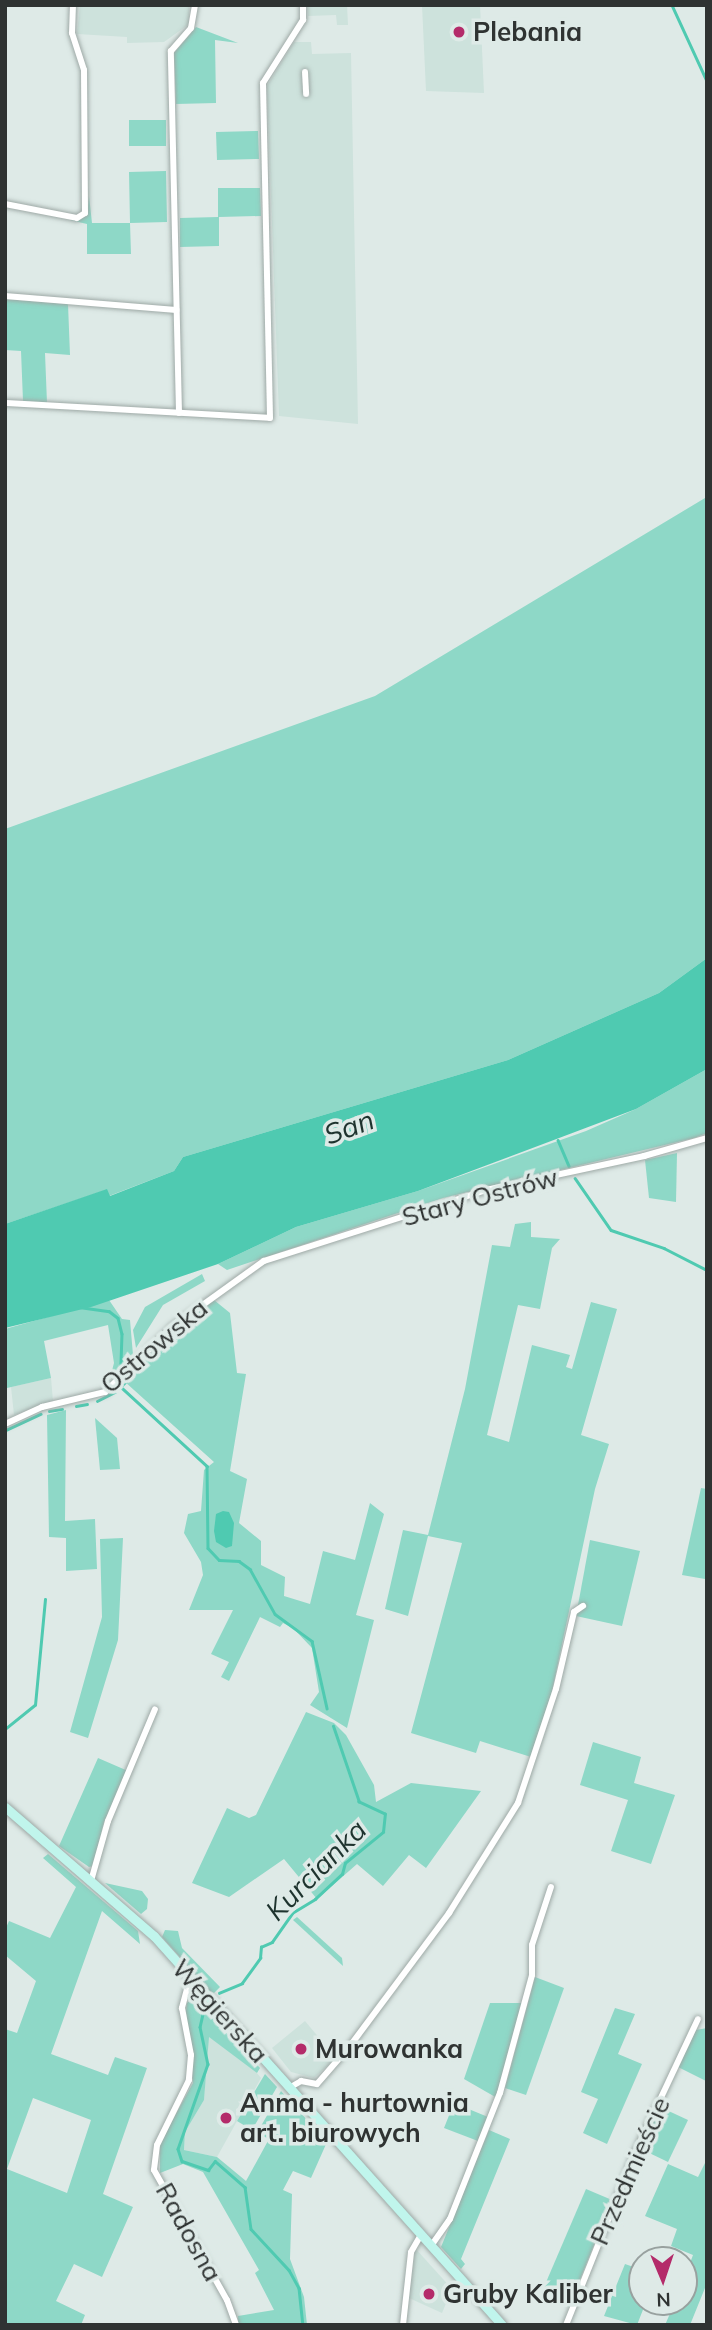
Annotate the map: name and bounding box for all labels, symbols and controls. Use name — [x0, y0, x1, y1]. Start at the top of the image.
place label: Plebania — [473, 16, 582, 48]
marker: Plebania — [451, 24, 467, 40]
water label: San — [319, 1103, 379, 1151]
street label: Stary Ostrów — [399, 1161, 561, 1233]
street label: Ostrowska — [94, 1292, 214, 1400]
water label: Kurcianka — [259, 1813, 373, 1927]
street label: Węgierska — [165, 1953, 275, 2069]
place label: Murowanka — [315, 2033, 463, 2065]
marker: Murowanka — [293, 2041, 309, 2057]
place label: Anma - hurtownia art. biurowych — [240, 2087, 469, 2148]
street label: Przedmieście — [584, 2092, 676, 2250]
marker: Anma - hurtownia art. biurowych — [218, 2110, 234, 2126]
street label: Radosna — [149, 2177, 229, 2287]
north arrow — [628, 2246, 698, 2316]
place label: Gruby Kaliber — [443, 2278, 613, 2310]
marker: Gruby Kaliber — [421, 2286, 437, 2302]
text: N — [656, 2288, 671, 2312]

